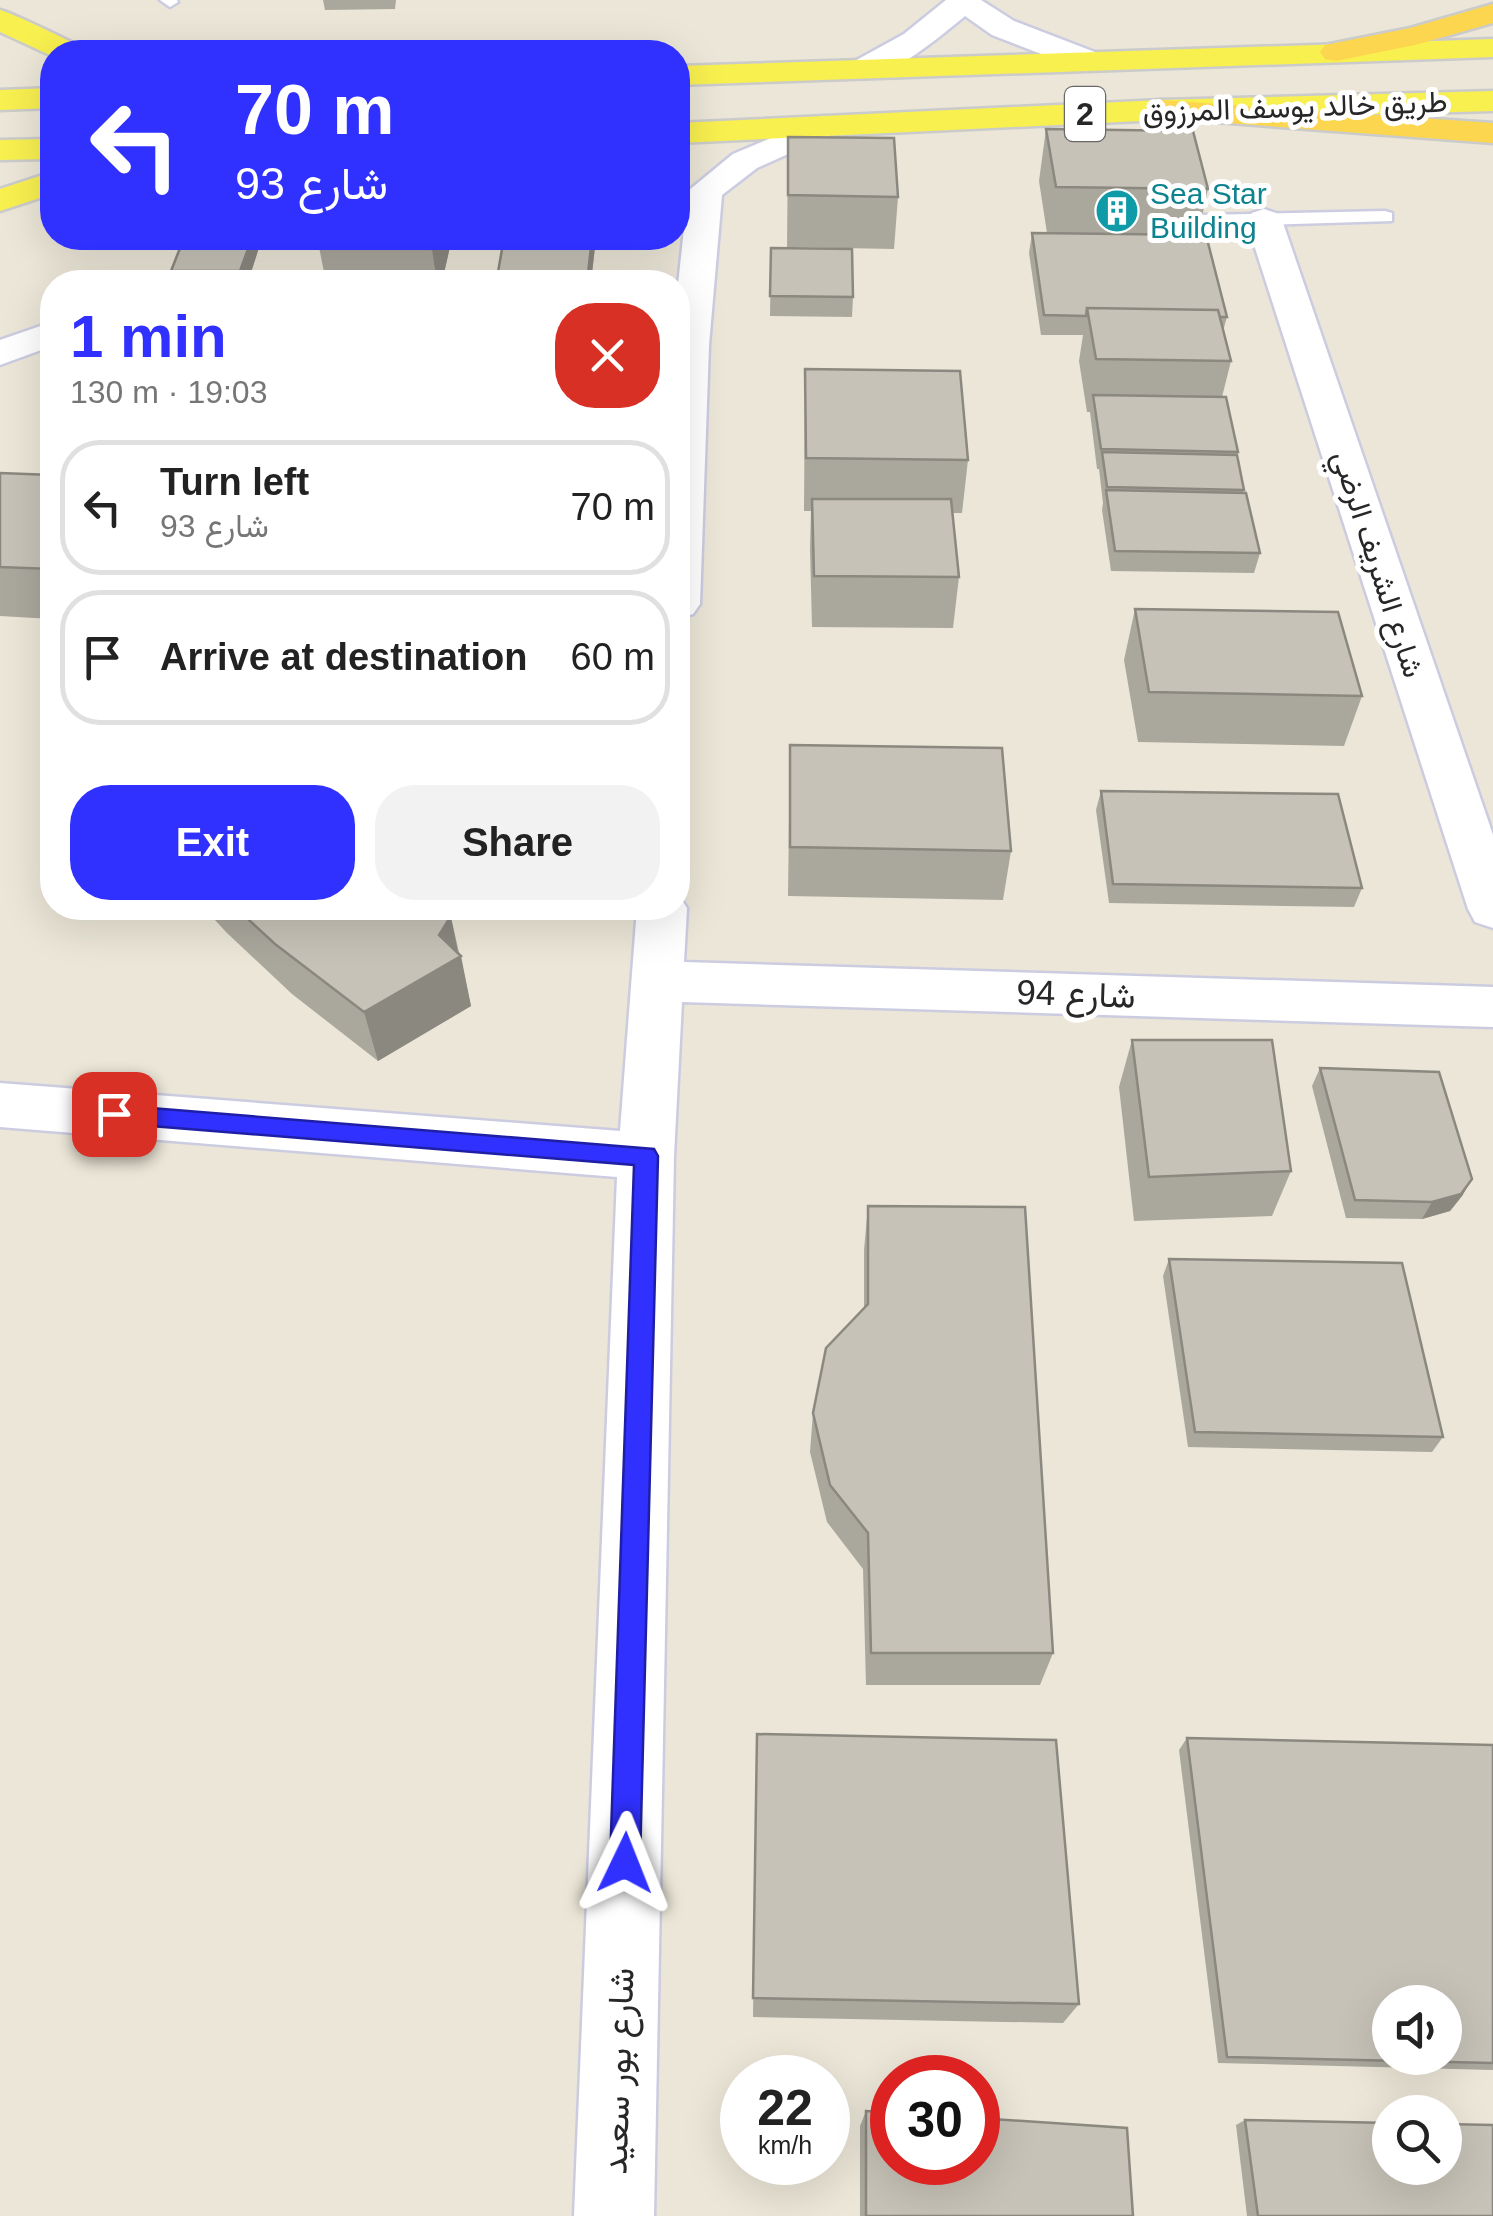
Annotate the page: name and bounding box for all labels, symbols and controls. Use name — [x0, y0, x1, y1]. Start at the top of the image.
text: 70 m — [235, 71, 395, 149]
icon: left — [70, 80, 200, 210]
street label: طريق خالد يوسف المرزوق — [1142, 85, 1448, 130]
road number: 2 — [1065, 87, 1105, 141]
text: شارع 93 — [235, 158, 388, 209]
place label: Sea Star Building — [1150, 177, 1267, 244]
building icon: Sea Star Building — [1094, 188, 1140, 234]
text: 1 min — [70, 303, 227, 370]
button: close — [555, 303, 660, 408]
text: 130 m · 19:03 — [70, 374, 267, 410]
street label: شارع الشريف الرضي — [1319, 446, 1431, 684]
text: Turn left — [160, 461, 309, 503]
icon: left — [75, 480, 130, 535]
text: 70 m — [571, 486, 655, 528]
text: شارع 93 — [160, 508, 269, 544]
icon: arrive — [75, 630, 130, 685]
text: Arrive at destination — [160, 636, 527, 678]
text: 60 m — [571, 636, 655, 678]
button: Exit — [70, 785, 355, 900]
button: Share — [375, 785, 660, 900]
street label: شارع 94 — [1016, 972, 1136, 1020]
pin — [72, 1072, 157, 1157]
icon: arrive — [87, 1087, 142, 1142]
position arrow — [573, 1811, 677, 1915]
street label: شارع بور سعيد — [594, 1967, 646, 2175]
map controls — [1372, 1985, 1462, 2185]
button: sound — [1372, 1985, 1462, 2075]
speed limit sign: 30 — [870, 2055, 1000, 2185]
text: 22 — [757, 2080, 813, 2136]
button: search — [1372, 2095, 1462, 2185]
text: km/h — [758, 2131, 812, 2159]

